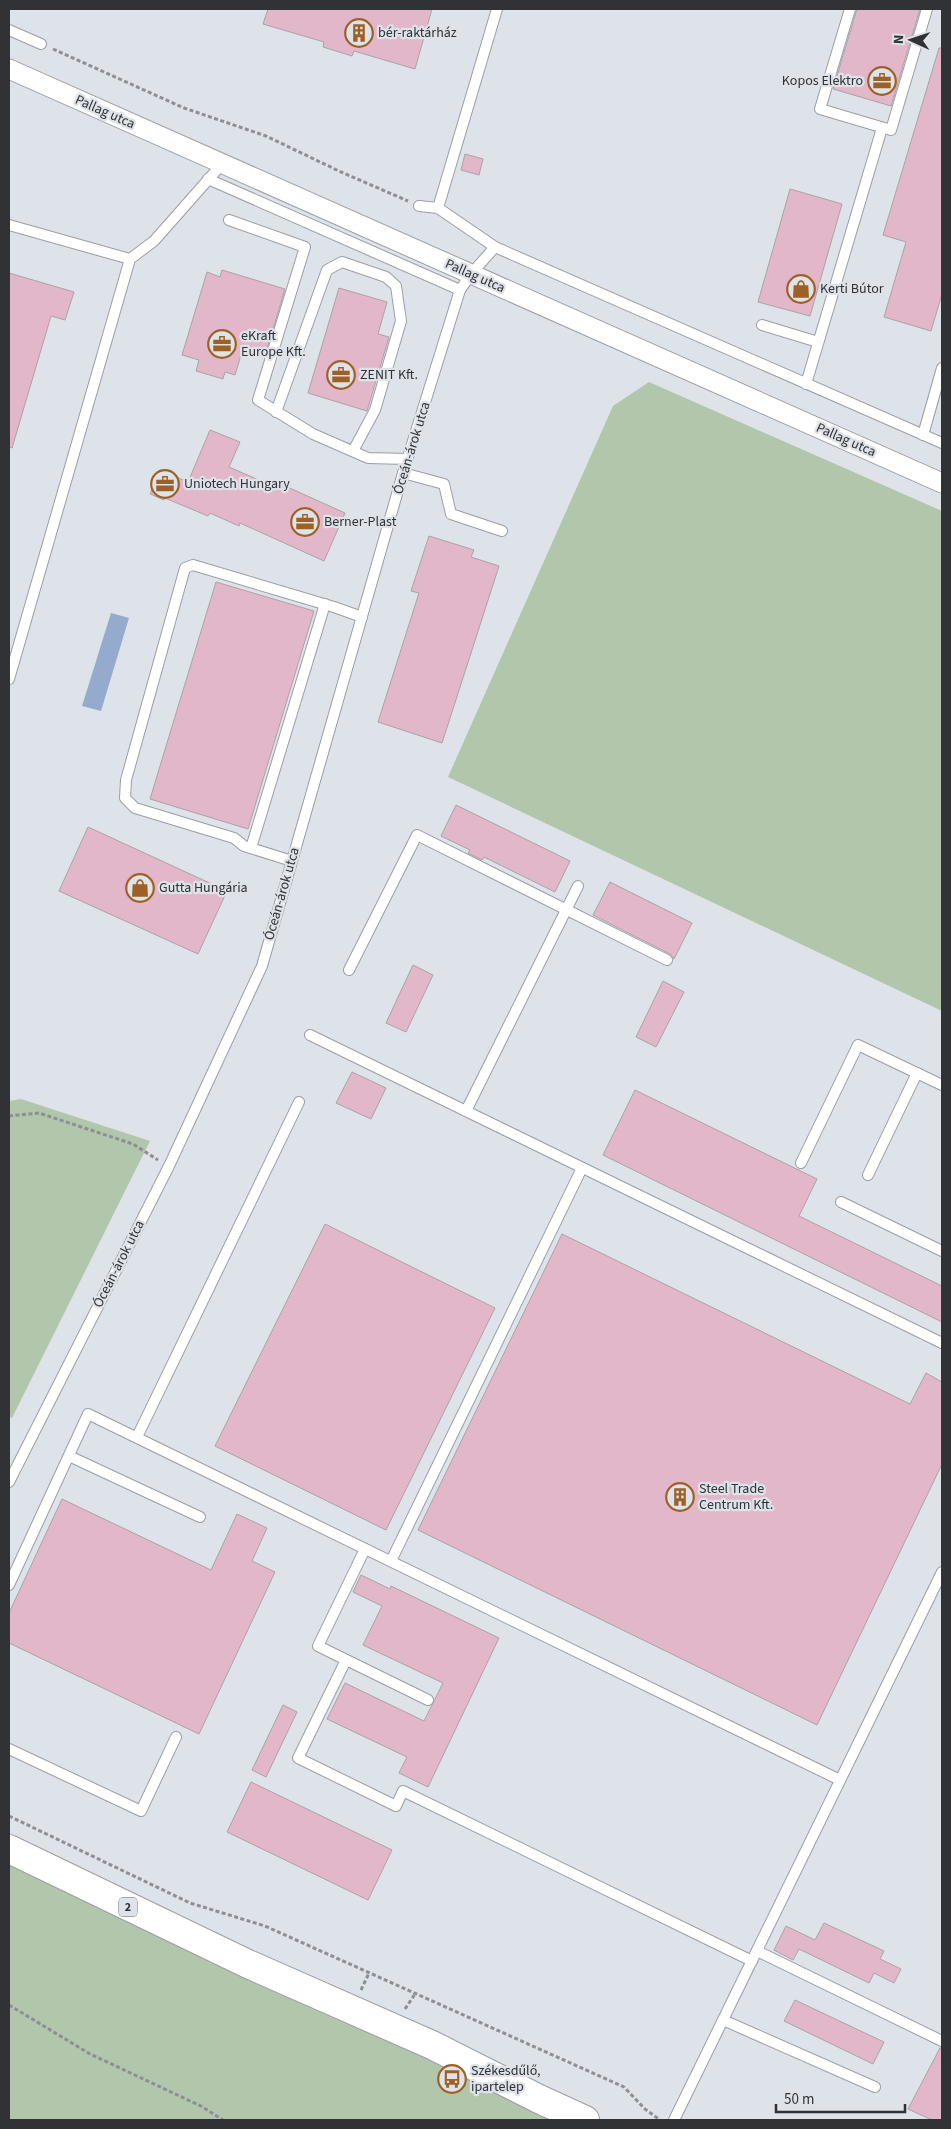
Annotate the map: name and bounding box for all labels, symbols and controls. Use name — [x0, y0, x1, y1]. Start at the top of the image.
north arrow — [886, 15, 936, 65]
building icon: bér-raktárház — [344, 18, 374, 48]
place label: bér-raktárház — [378, 23, 457, 43]
text: N — [889, 34, 909, 45]
office icon: Kopos Elektro — [867, 66, 897, 96]
place label: Kopos Elektro — [782, 71, 863, 91]
street label: Pallag utca — [72, 90, 138, 134]
street label: Pallag utca — [442, 254, 508, 298]
shop icon: Kerti Bútor — [786, 274, 816, 304]
place label: Kerti Bútor — [820, 279, 884, 299]
place label: eKraft Europe Kft. — [241, 326, 306, 362]
office icon: eKraft Europe Kft. — [207, 329, 237, 359]
office icon: ZENIT Kft. — [326, 360, 356, 390]
place label: ZENIT Kft. — [360, 365, 418, 385]
street label: Óceán-árok utca — [388, 399, 436, 497]
street label: Pallag utca — [813, 418, 879, 462]
office icon: Uniotech Hungary — [150, 469, 180, 499]
place label: Uniotech Hungary — [184, 474, 290, 494]
office icon: Berner-Plast — [290, 507, 320, 537]
place label: Berner-Plast — [324, 512, 397, 532]
street label: Óceán-árok utca — [259, 845, 305, 943]
shop icon: Gutta Hungária — [125, 873, 155, 903]
place label: Gutta Hungária — [159, 878, 248, 898]
street label: Óceán-árok utca — [88, 1217, 150, 1311]
place label: Steel Trade Centrum Kft. — [699, 1479, 773, 1515]
building icon: Steel Trade Centrum Kft. — [665, 1482, 695, 1512]
road number: 2 — [119, 1898, 137, 1916]
place label: Székesdűlő, ipartelep — [471, 2061, 541, 2097]
bus stop icon: Székesdűlő, ipartelep — [437, 2064, 467, 2094]
scale bar — [776, 2082, 905, 2114]
text: 50 m — [784, 2089, 814, 2110]

